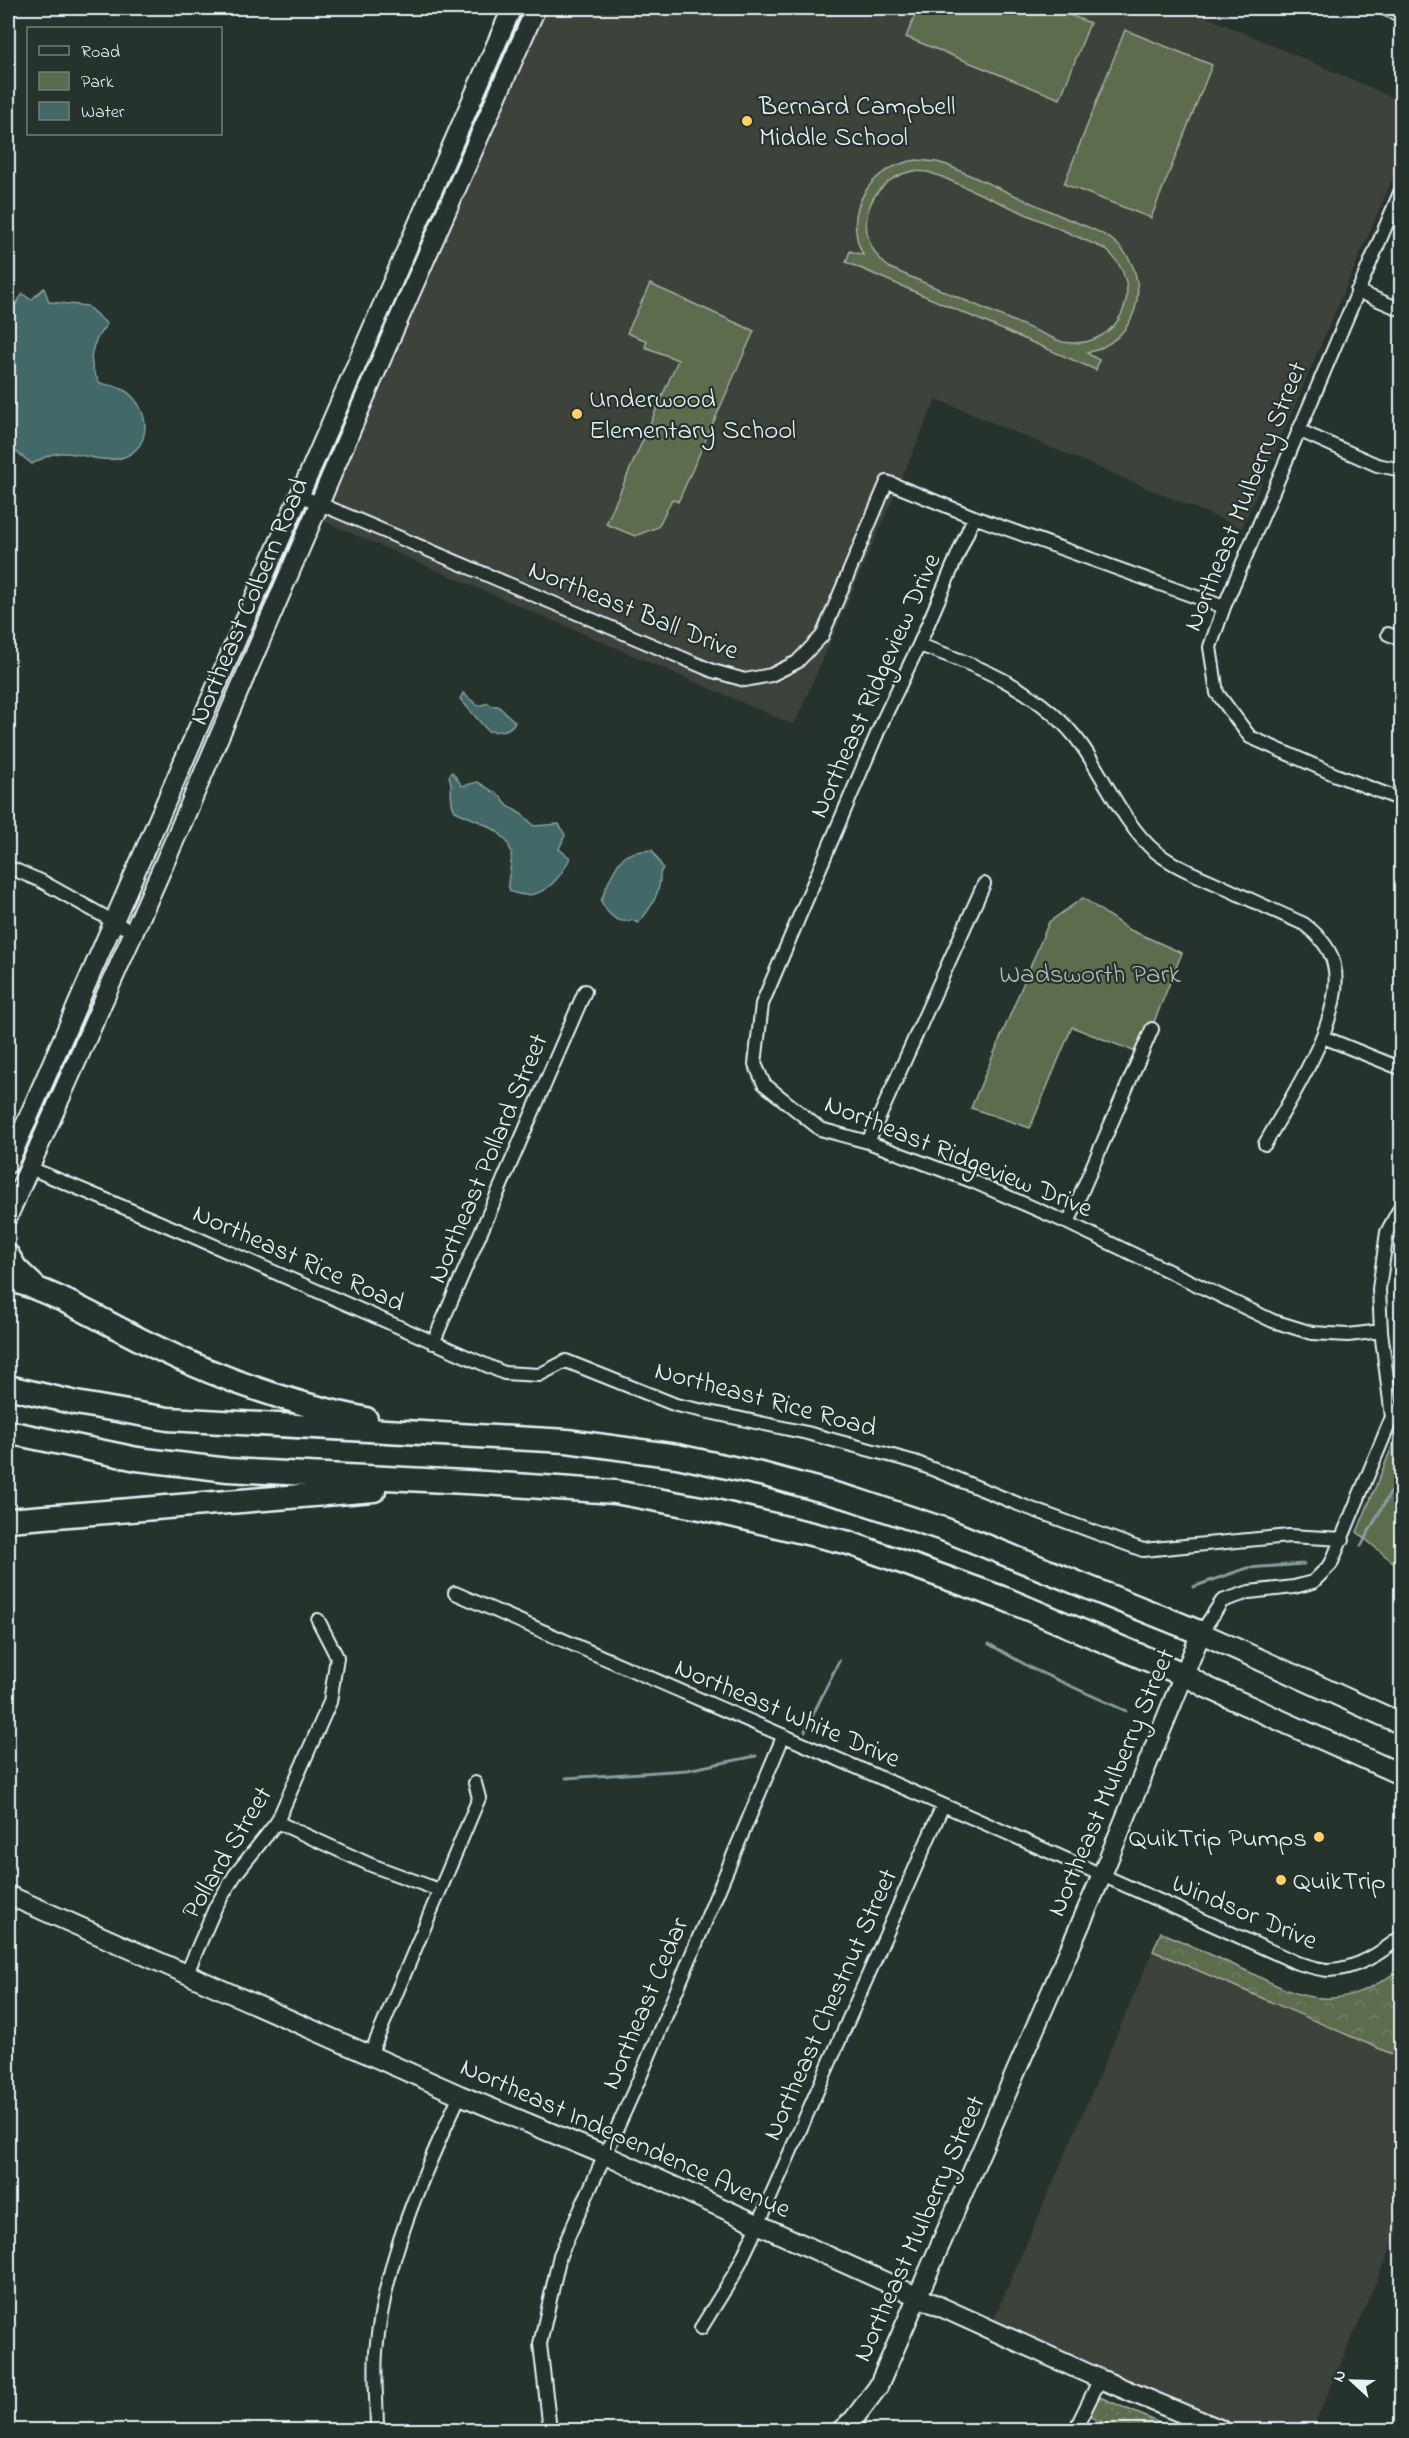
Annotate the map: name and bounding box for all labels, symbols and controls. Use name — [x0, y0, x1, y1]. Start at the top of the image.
legend — [27, 27, 222, 135]
text: Road — [81, 40, 120, 66]
text: Park — [81, 70, 114, 96]
place label: Bernard Campbell Middle School — [758, 88, 955, 158]
text: Water — [81, 100, 125, 126]
marker: Bernard Campbell Middle School — [740, 114, 754, 128]
street label: Northeast Mulberry Street — [1174, 356, 1318, 638]
place label: Underwood Elementary School — [589, 381, 796, 451]
marker: Underwood Elementary School — [570, 407, 584, 421]
street label: Northeast Colbern Road — [181, 472, 320, 732]
street label: Northeast Ridgeview Drive — [800, 547, 953, 825]
street label: Northeast Ball Drive — [522, 551, 745, 672]
park label: Wadsworth Park — [999, 956, 1181, 995]
street label: Northeast Pollard Street — [419, 1028, 560, 1290]
street label: Northeast Ridgeview Drive — [818, 1086, 1099, 1229]
street label: Northeast Rice Road — [186, 1195, 410, 1323]
street label: Northeast Rice Road — [650, 1352, 881, 1449]
street label: Northeast Mulberry Street — [1038, 1643, 1187, 1923]
street label: Northeast White Drive — [668, 1649, 907, 1780]
street label: Pollard Street — [173, 1779, 283, 1927]
place label: QuikTrip Pumps — [1129, 1820, 1307, 1859]
marker: QuikTrip Pumps — [1312, 1830, 1326, 1844]
street label: Northeast Chestnut Street — [754, 1863, 909, 2147]
place label: QuikTrip — [1293, 1863, 1386, 1902]
street label: Windsor Drive — [1165, 1865, 1324, 1962]
marker: QuikTrip — [1274, 1873, 1288, 1887]
street label: Northeast Cedar — [592, 1911, 700, 2096]
street label: Northeast Independence Avenue — [454, 2049, 797, 2230]
street label: Northeast Mulberry Street — [844, 2090, 997, 2368]
north arrow — [1322, 2351, 1382, 2411]
text: N — [1327, 2366, 1353, 2386]

